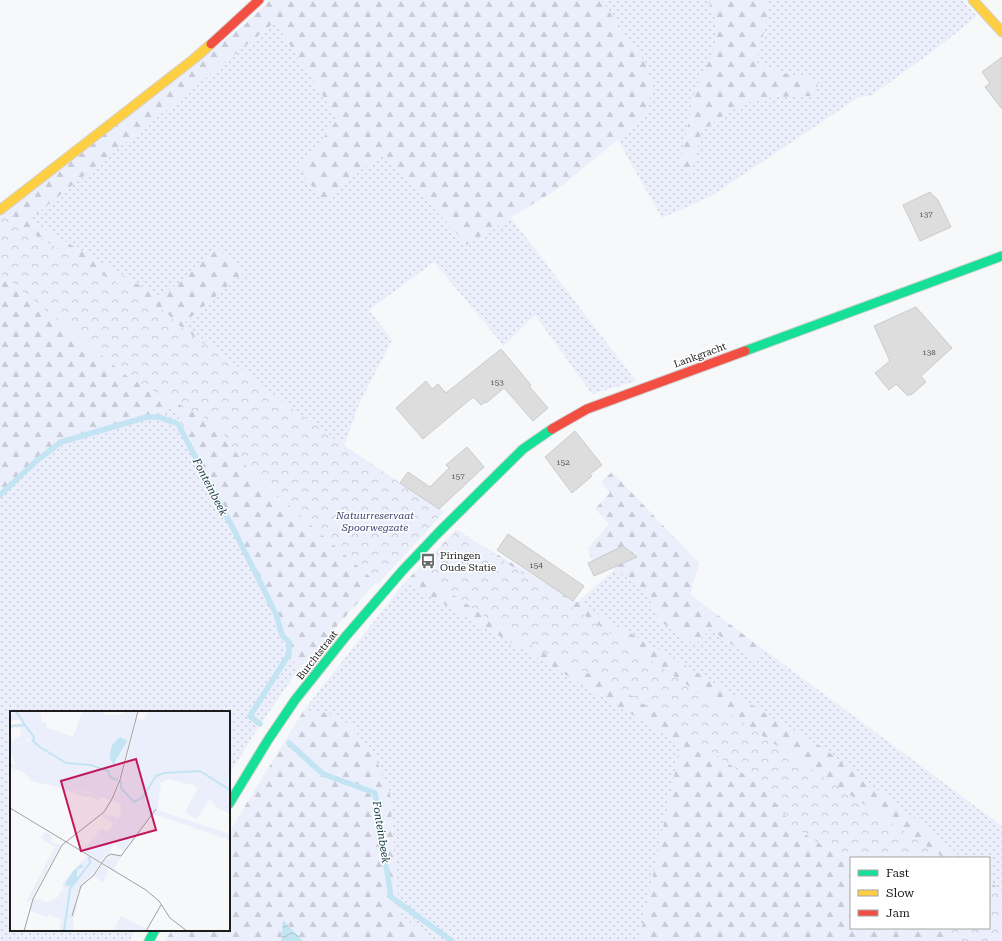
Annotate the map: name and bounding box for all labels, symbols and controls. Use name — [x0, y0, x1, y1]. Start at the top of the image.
house number: 137 — [919, 210, 933, 219]
street label: Lankgracht — [672, 340, 728, 370]
house number: 138 — [922, 348, 936, 357]
house number: 153 — [490, 378, 504, 387]
water label: Fonteinbeek — [189, 455, 230, 518]
house number: 152 — [556, 458, 570, 467]
house number: 157 — [451, 472, 465, 481]
park label: Natuurreservaat Spoorwegzate — [335, 510, 414, 533]
place label: Piringen Oude Statie — [440, 550, 497, 573]
bus stop icon: Piringen Oude Statie — [419, 552, 437, 570]
house number: 154 — [529, 561, 543, 570]
street label: Burchtstraat — [294, 628, 340, 682]
inset map — [10, 711, 230, 931]
water label: Fonteinbeek — [370, 799, 392, 864]
legend — [850, 857, 990, 929]
text: Fast — [886, 866, 910, 880]
text: Slow — [886, 886, 914, 900]
text: Jam — [886, 906, 910, 920]

